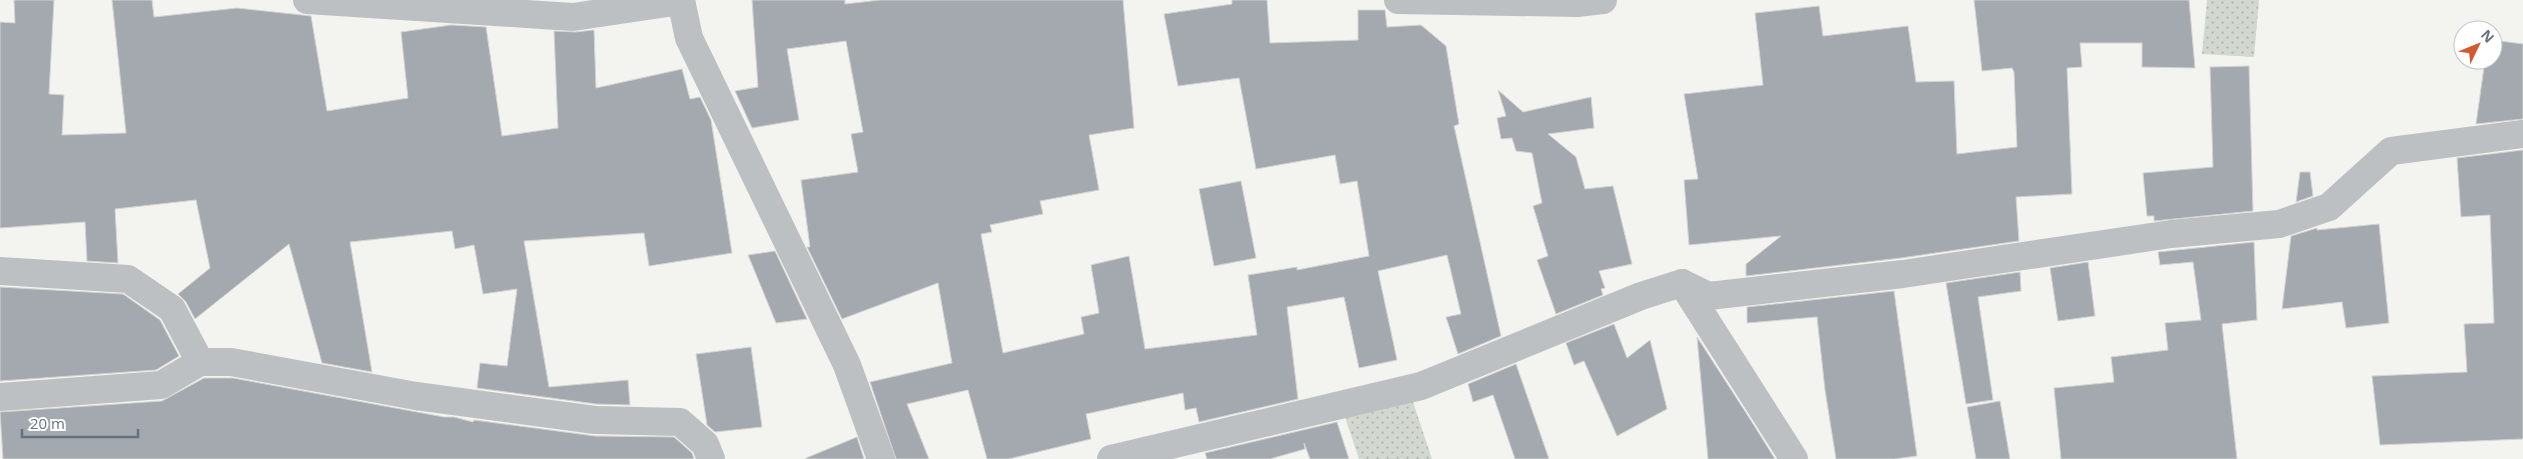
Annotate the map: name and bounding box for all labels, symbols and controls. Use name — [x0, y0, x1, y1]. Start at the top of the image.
north arrow — [2453, 20, 2503, 70]
text: N — [2477, 25, 2499, 46]
scale bar — [22, 406, 139, 438]
text: 20 m — [30, 413, 65, 433]

